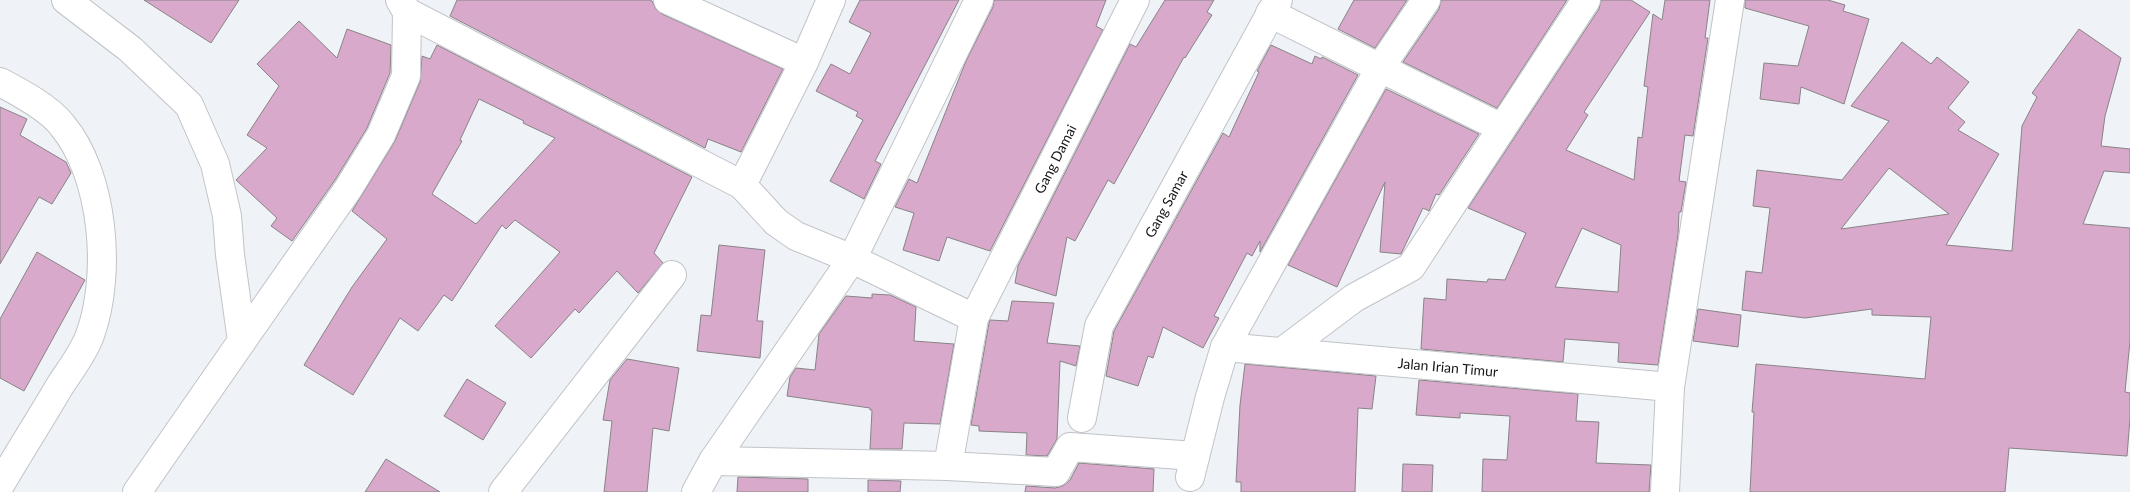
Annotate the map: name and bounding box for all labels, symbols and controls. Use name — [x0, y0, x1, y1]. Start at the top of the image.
street label: Gang Damai — [1030, 122, 1080, 196]
street label: Gang Samar — [1141, 168, 1191, 240]
street label: Jalan Irian Timur — [1397, 354, 1499, 380]

